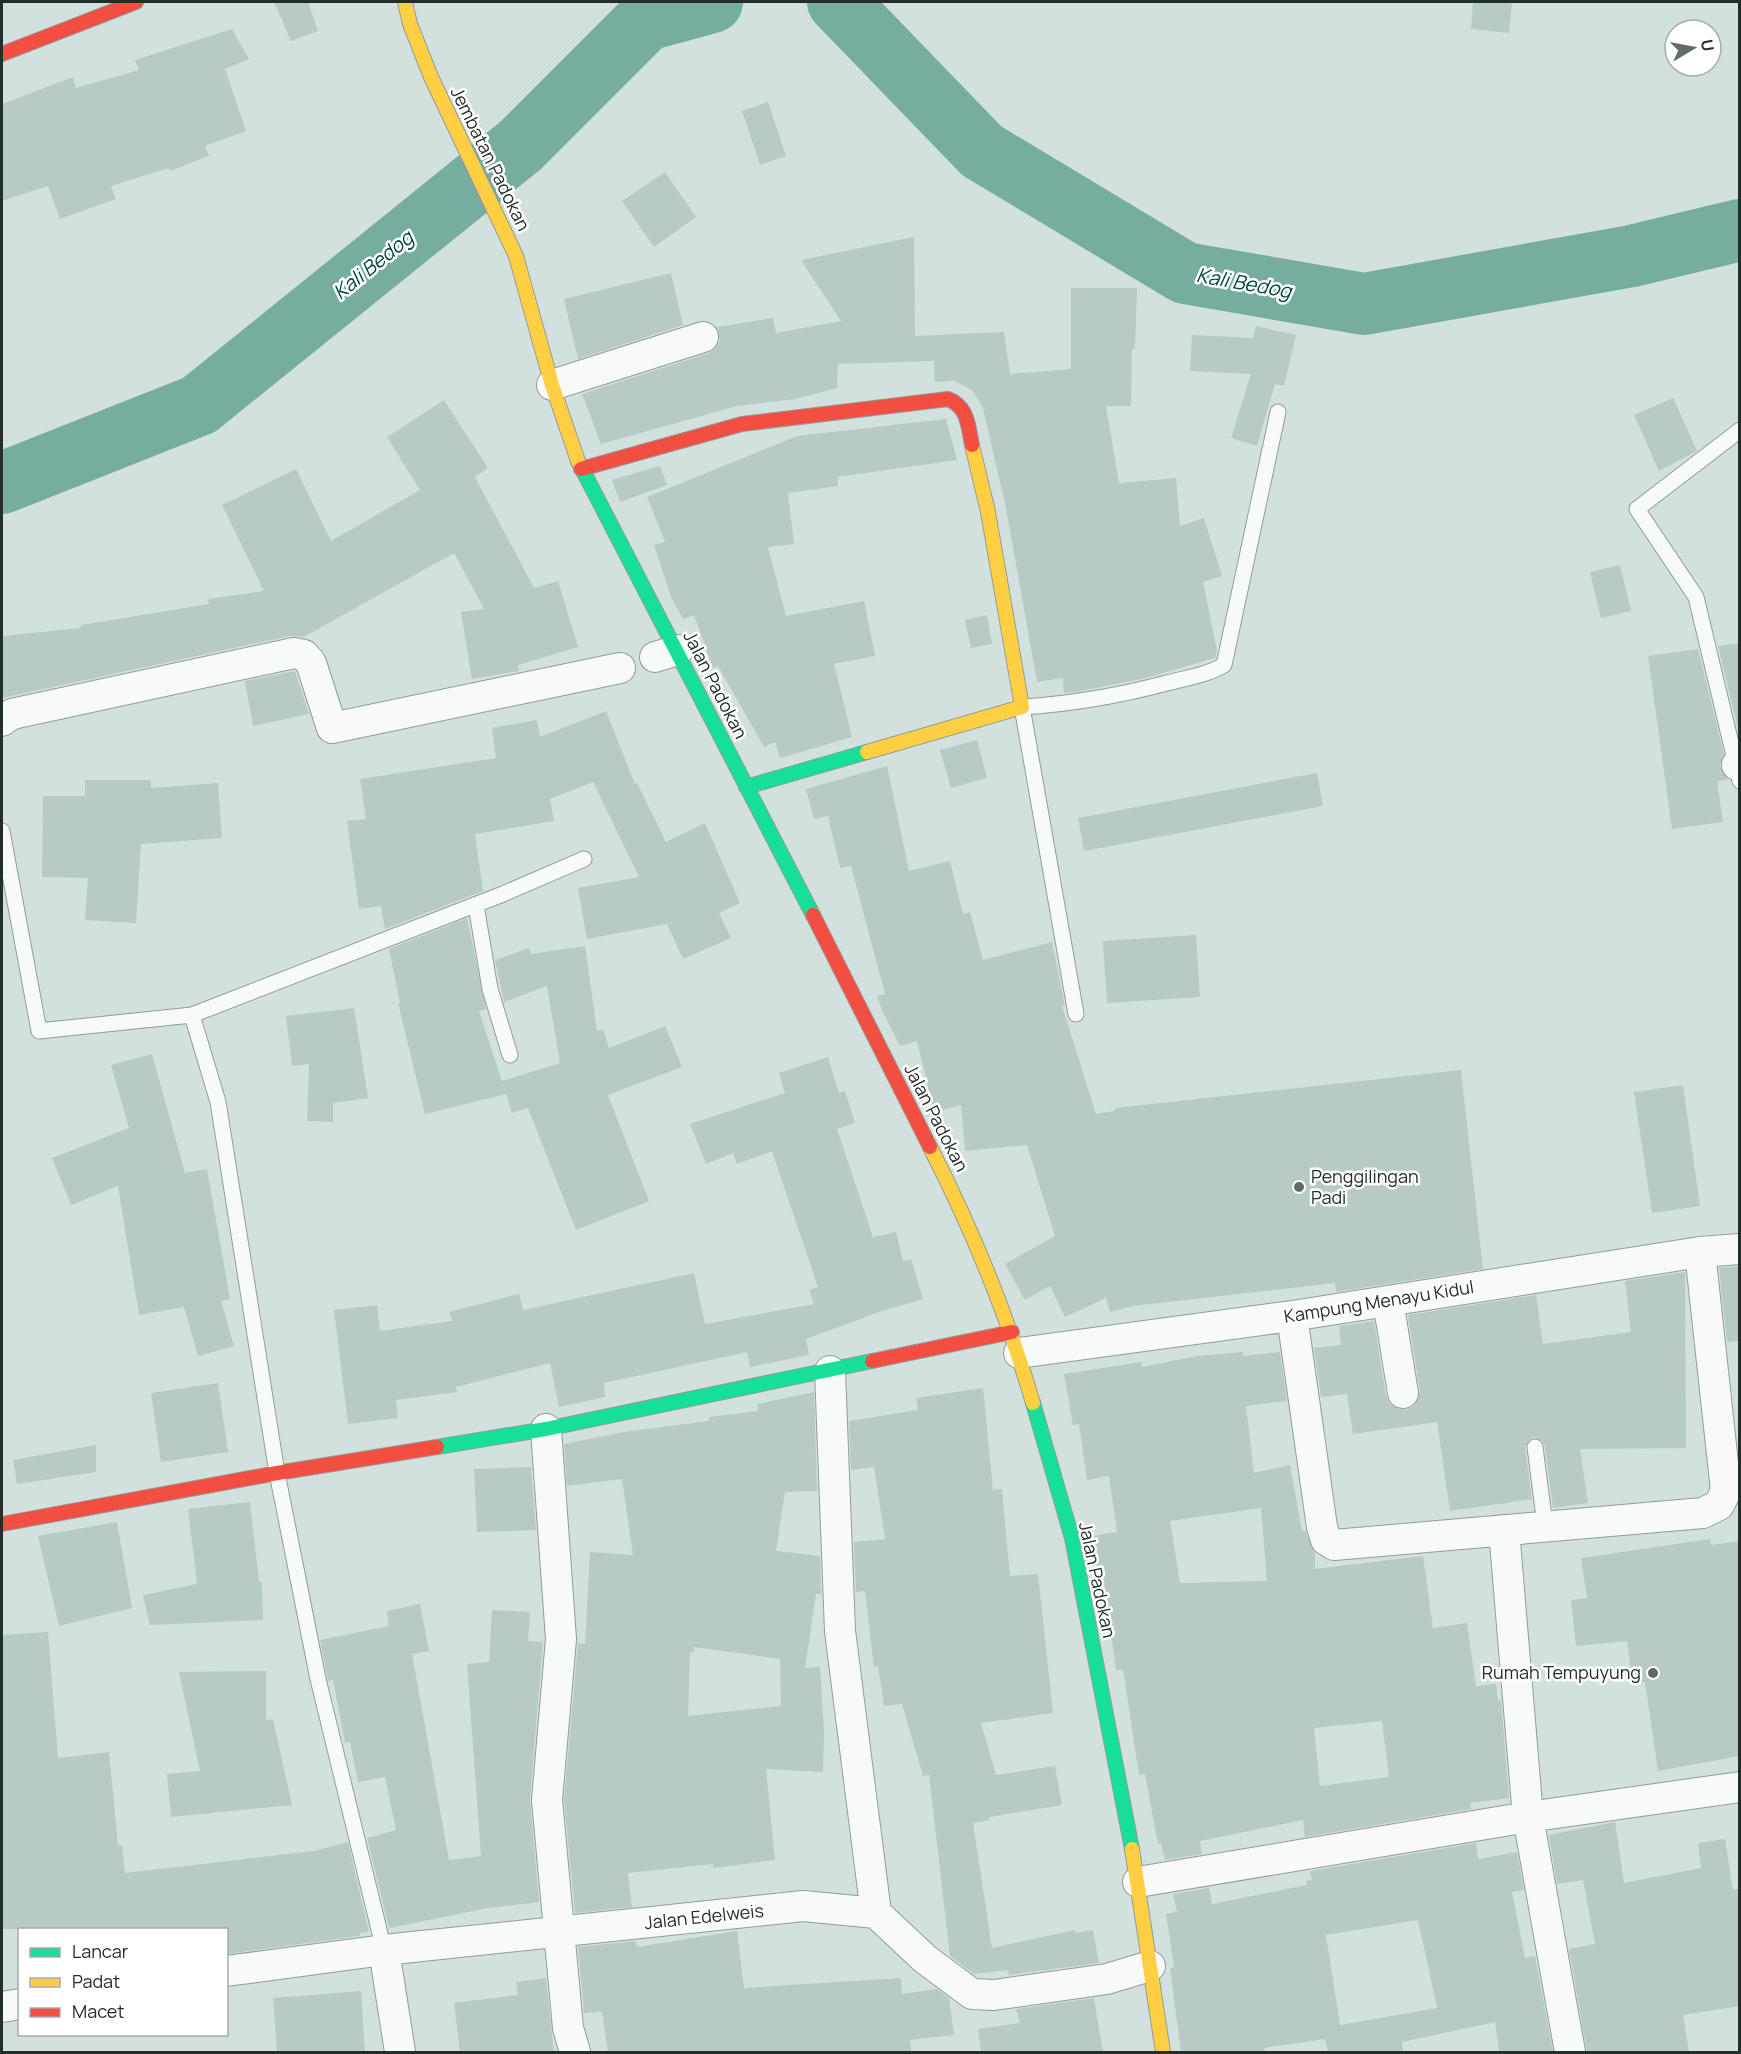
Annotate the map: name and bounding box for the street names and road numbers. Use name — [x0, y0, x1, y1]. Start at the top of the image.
street label: Jembatan Padokan — [446, 83, 536, 235]
street label: Jalan Padokan — [678, 626, 753, 743]
street label: Jalan Padokan — [899, 1059, 974, 1176]
street label: Kampung Menayu Kidul — [1282, 1274, 1476, 1328]
street label: Jalan Padokan — [1074, 1519, 1122, 1640]
street label: Jalan Edelweis — [643, 1898, 765, 1934]

